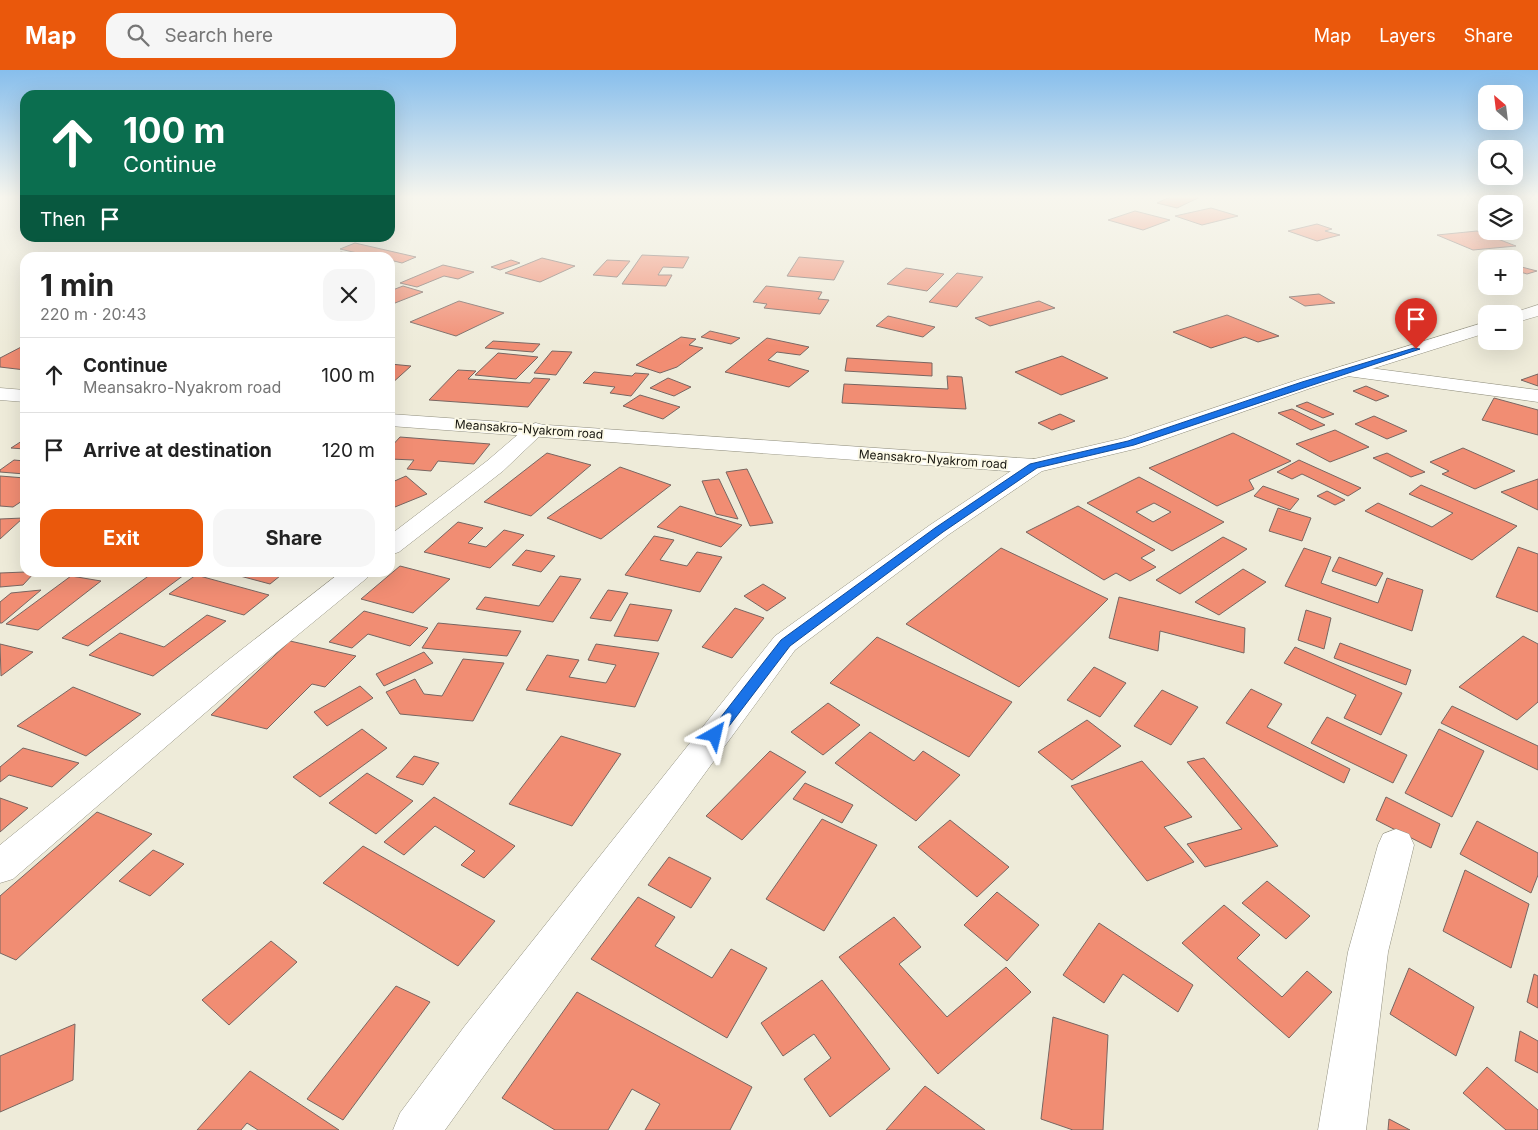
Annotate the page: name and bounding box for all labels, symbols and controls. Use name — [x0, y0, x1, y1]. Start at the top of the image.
search box — [106, 13, 456, 58]
text: Map — [25, 21, 76, 50]
icon: search — [124, 21, 152, 49]
text: Search here — [164, 24, 273, 47]
text: Map — [1314, 25, 1351, 46]
text: Layers — [1379, 25, 1436, 46]
text: Share — [1464, 25, 1513, 46]
north arrow — [1478, 85, 1522, 130]
map controls — [1478, 85, 1523, 350]
text: 100 m — [123, 109, 226, 151]
icon: ahead — [40, 110, 105, 175]
button: search — [1478, 140, 1523, 185]
text: Continue — [123, 151, 217, 177]
button: layers — [1478, 195, 1523, 240]
icon: arrive — [96, 205, 124, 233]
text: Then — [40, 208, 86, 231]
button: + — [1478, 250, 1523, 295]
text: 1 min — [40, 267, 114, 303]
button: close — [323, 269, 375, 321]
pin — [1395, 298, 1437, 349]
text: 220 m · 20:43 — [40, 304, 146, 324]
icon: arrive — [1402, 305, 1430, 333]
button: − — [1478, 305, 1523, 350]
text: Continue — [83, 354, 168, 377]
icon: ahead — [40, 361, 68, 389]
text: 100 m — [321, 364, 375, 387]
text: Meansakro-Nyakrom road — [83, 377, 281, 397]
street label: Meansakro-Nyakrom road — [454, 416, 604, 442]
icon: arrive — [40, 436, 68, 464]
text: Arrive at destination — [83, 439, 272, 462]
text: 120 m — [322, 439, 375, 462]
street label: Meansakro-Nyakrom road — [858, 446, 1008, 472]
button: Exit — [40, 509, 203, 567]
button: Share — [213, 509, 375, 567]
position arrow — [688, 708, 740, 760]

